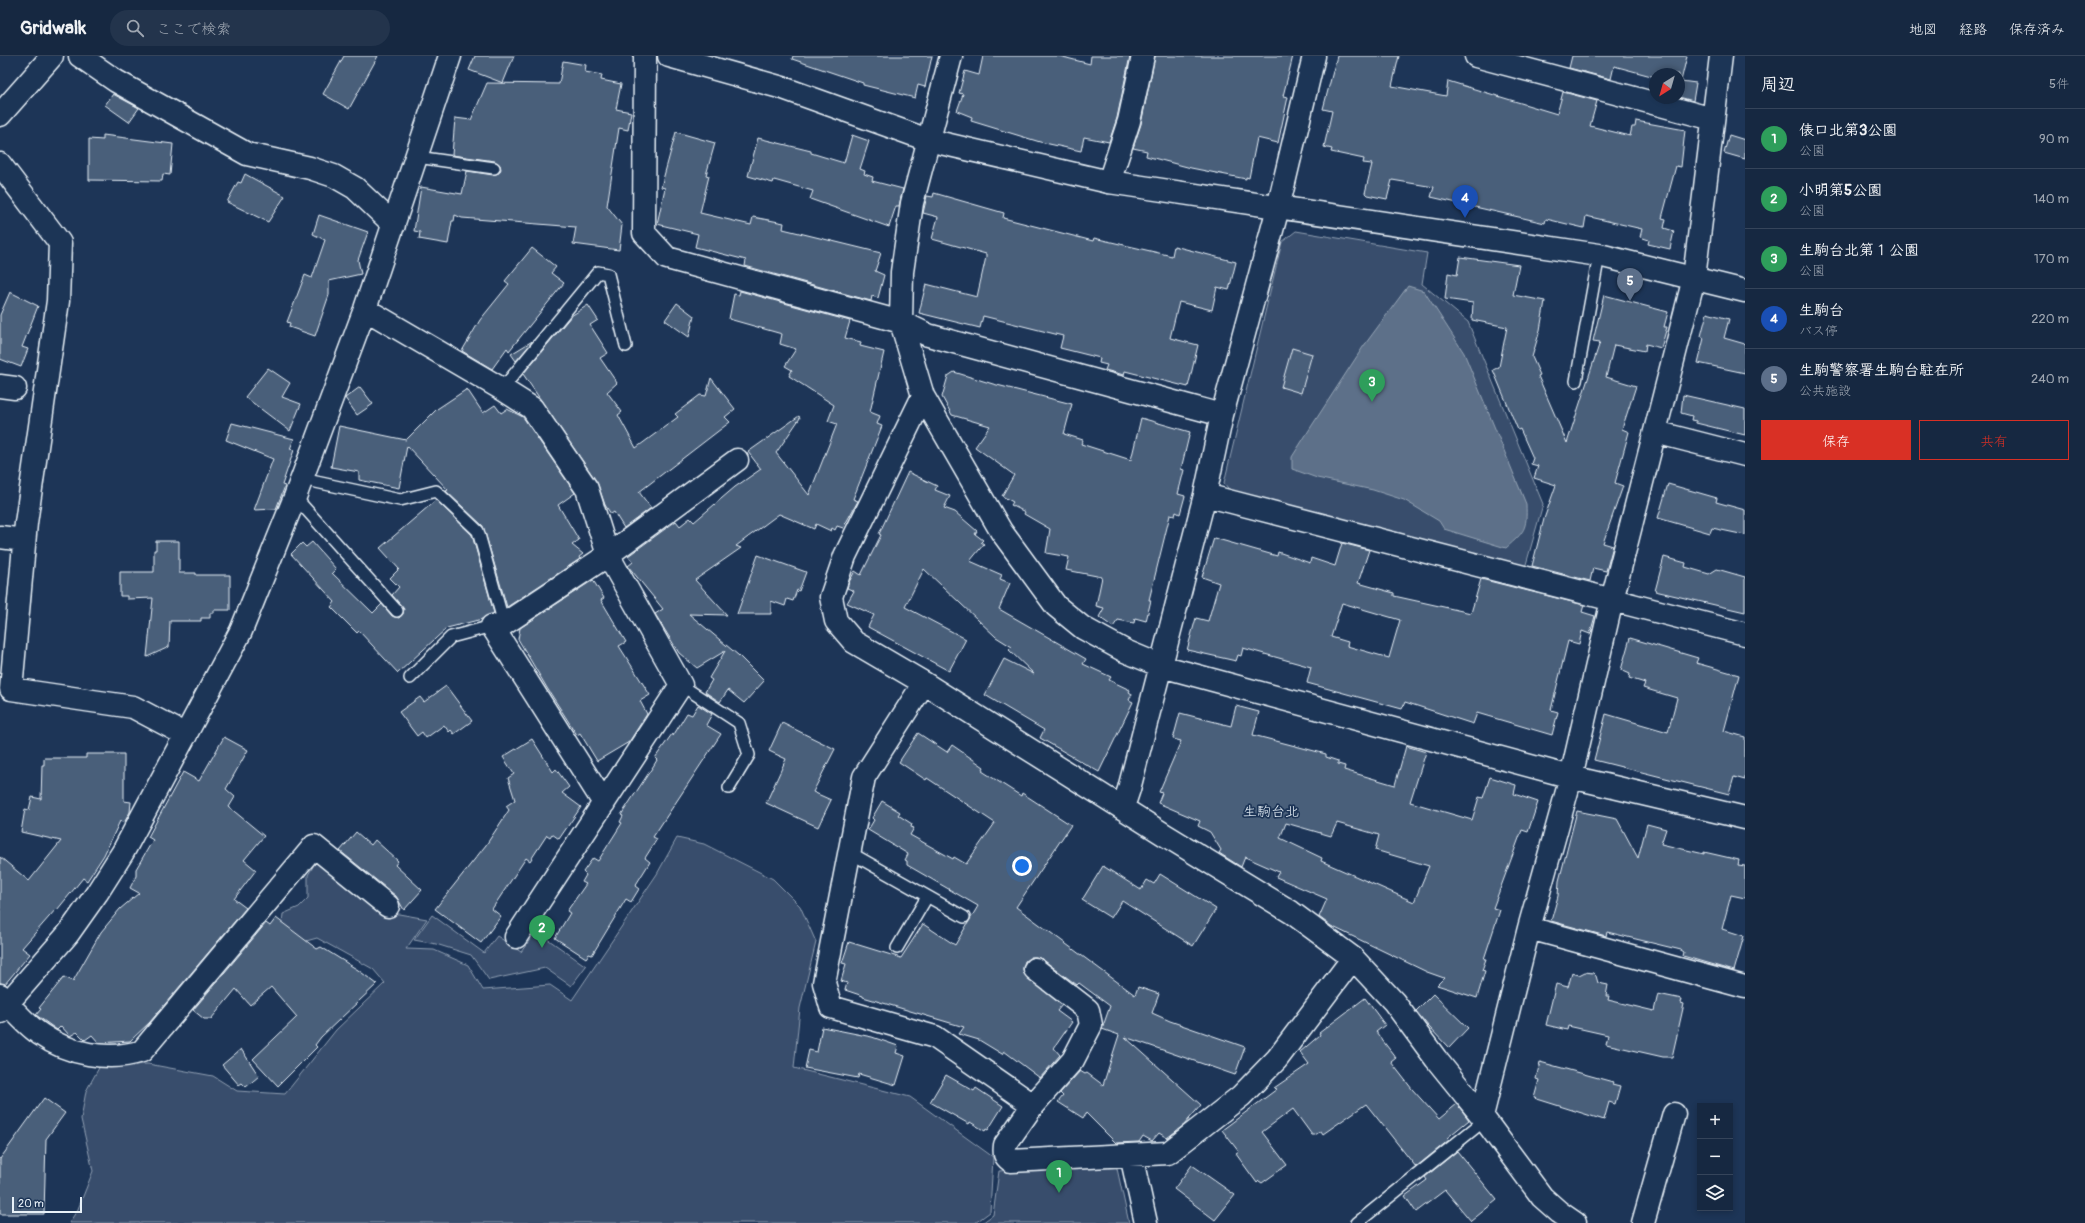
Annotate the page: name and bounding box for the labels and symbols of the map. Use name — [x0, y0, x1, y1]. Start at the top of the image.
north arrow — [1649, 68, 1685, 104]
pin: 4 — [1452, 185, 1478, 218]
pin: 5 — [1617, 268, 1643, 301]
pin: 3 — [1359, 369, 1385, 402]
district label: 生駒台北 — [1243, 803, 1299, 820]
your location — [1012, 856, 1032, 876]
pin: 2 — [529, 915, 555, 948]
pin: 1 — [1046, 1160, 1072, 1193]
scale bar — [12, 1195, 82, 1214]

